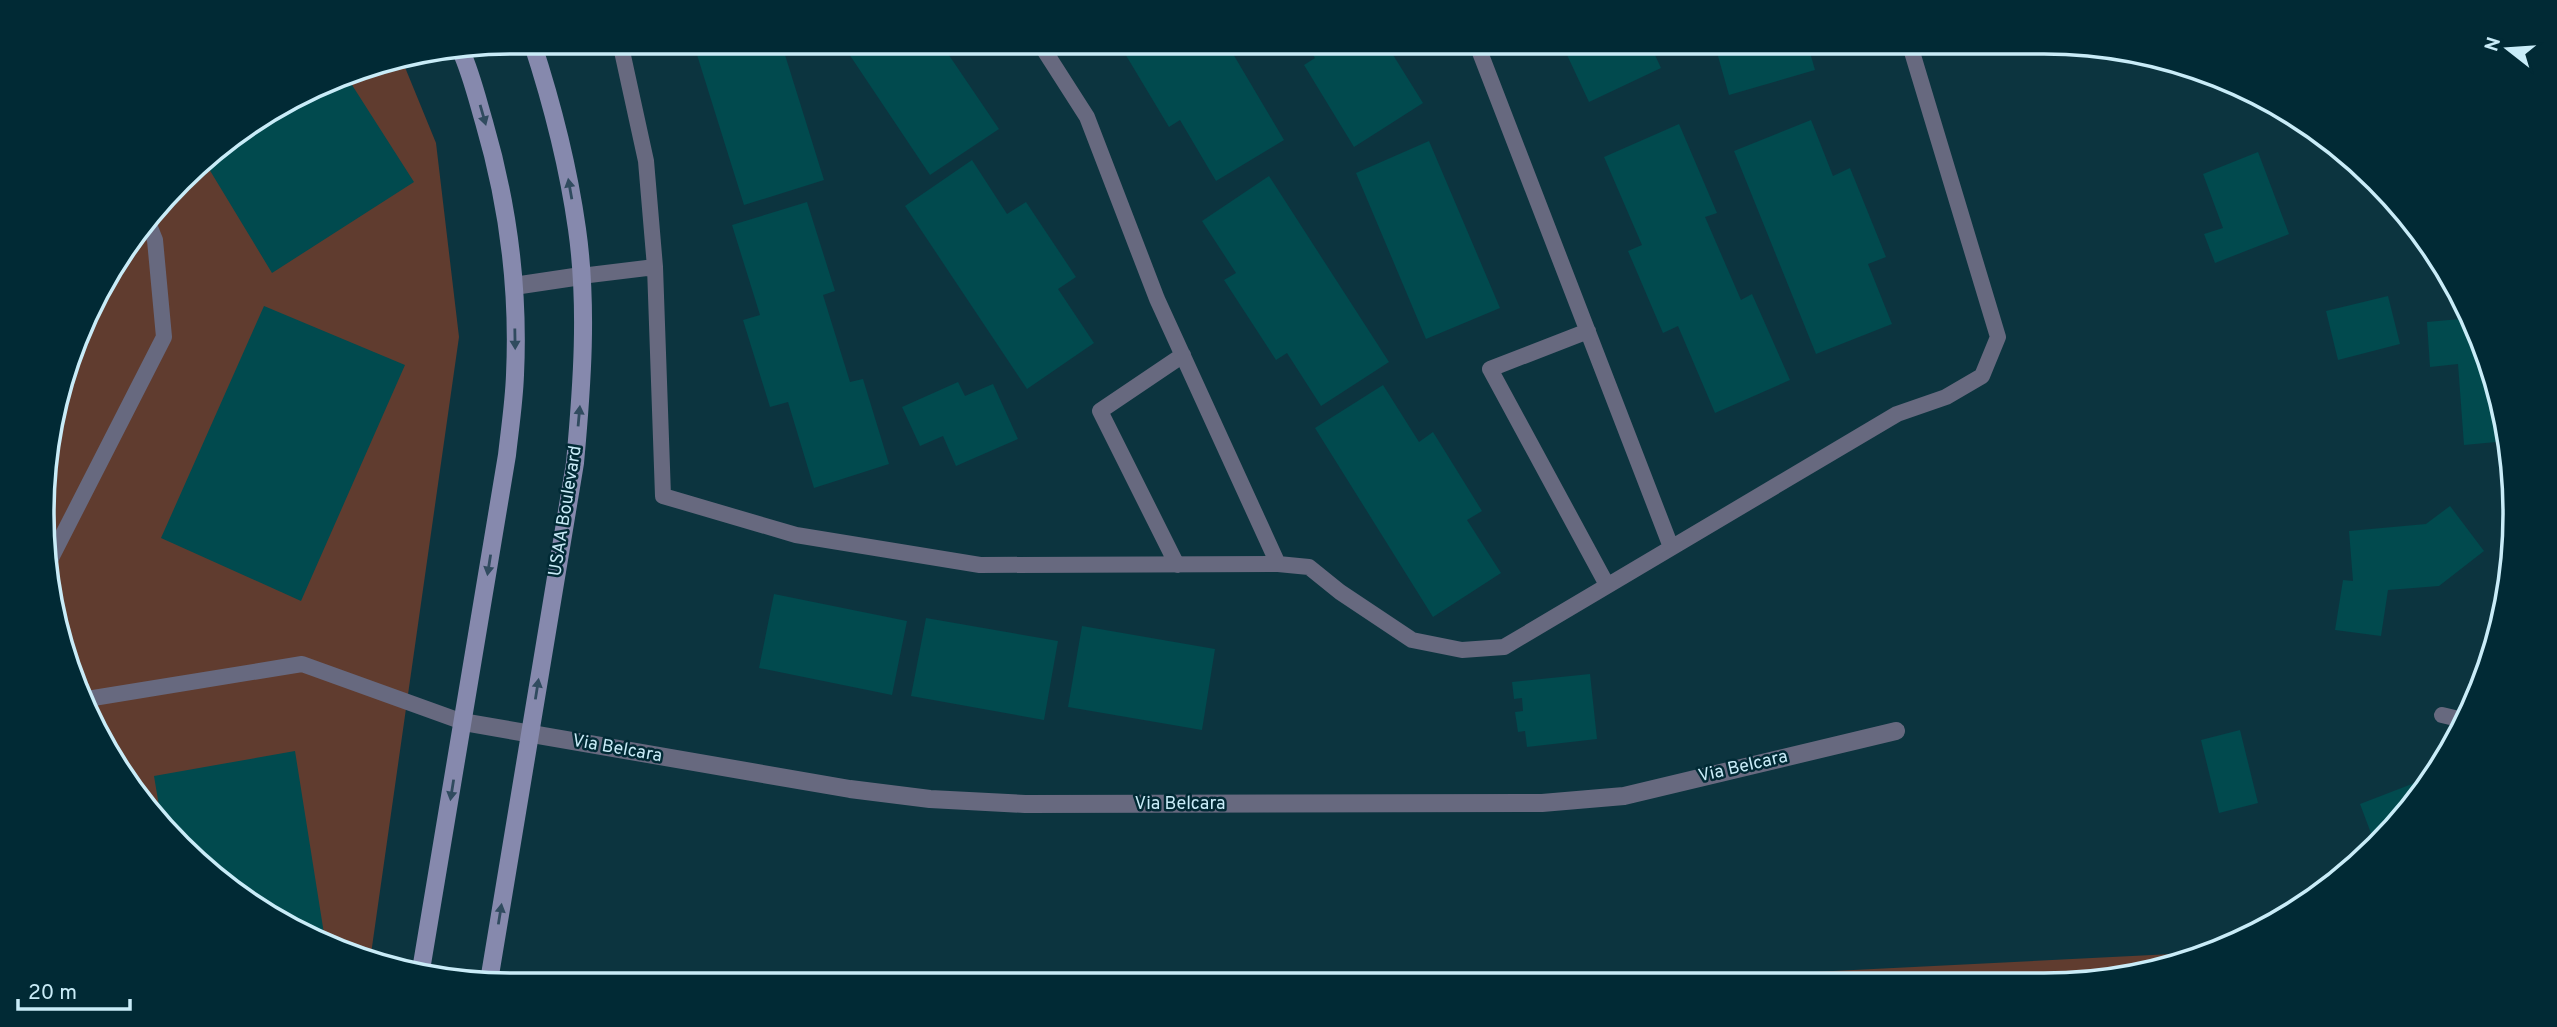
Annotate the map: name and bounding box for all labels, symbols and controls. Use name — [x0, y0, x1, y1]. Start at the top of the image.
north arrow — [2473, 14, 2543, 84]
text: N — [2480, 35, 2507, 55]
one-way arrow — [478, 105, 488, 126]
one-way arrow — [564, 178, 575, 200]
one-way arrow — [509, 329, 521, 351]
one-way arrow — [574, 405, 585, 427]
street label: USAA Boulevard — [544, 444, 588, 578]
one-way arrow — [483, 554, 494, 576]
one-way arrow — [532, 678, 543, 700]
street label: Via Belcara — [570, 730, 664, 768]
street label: Via Belcara — [1696, 746, 1790, 788]
one-way arrow — [446, 779, 457, 801]
street label: Via Belcara — [1134, 793, 1226, 816]
one-way arrow — [495, 902, 506, 924]
scale bar — [18, 968, 130, 1012]
text: 20 m — [28, 980, 77, 1007]

